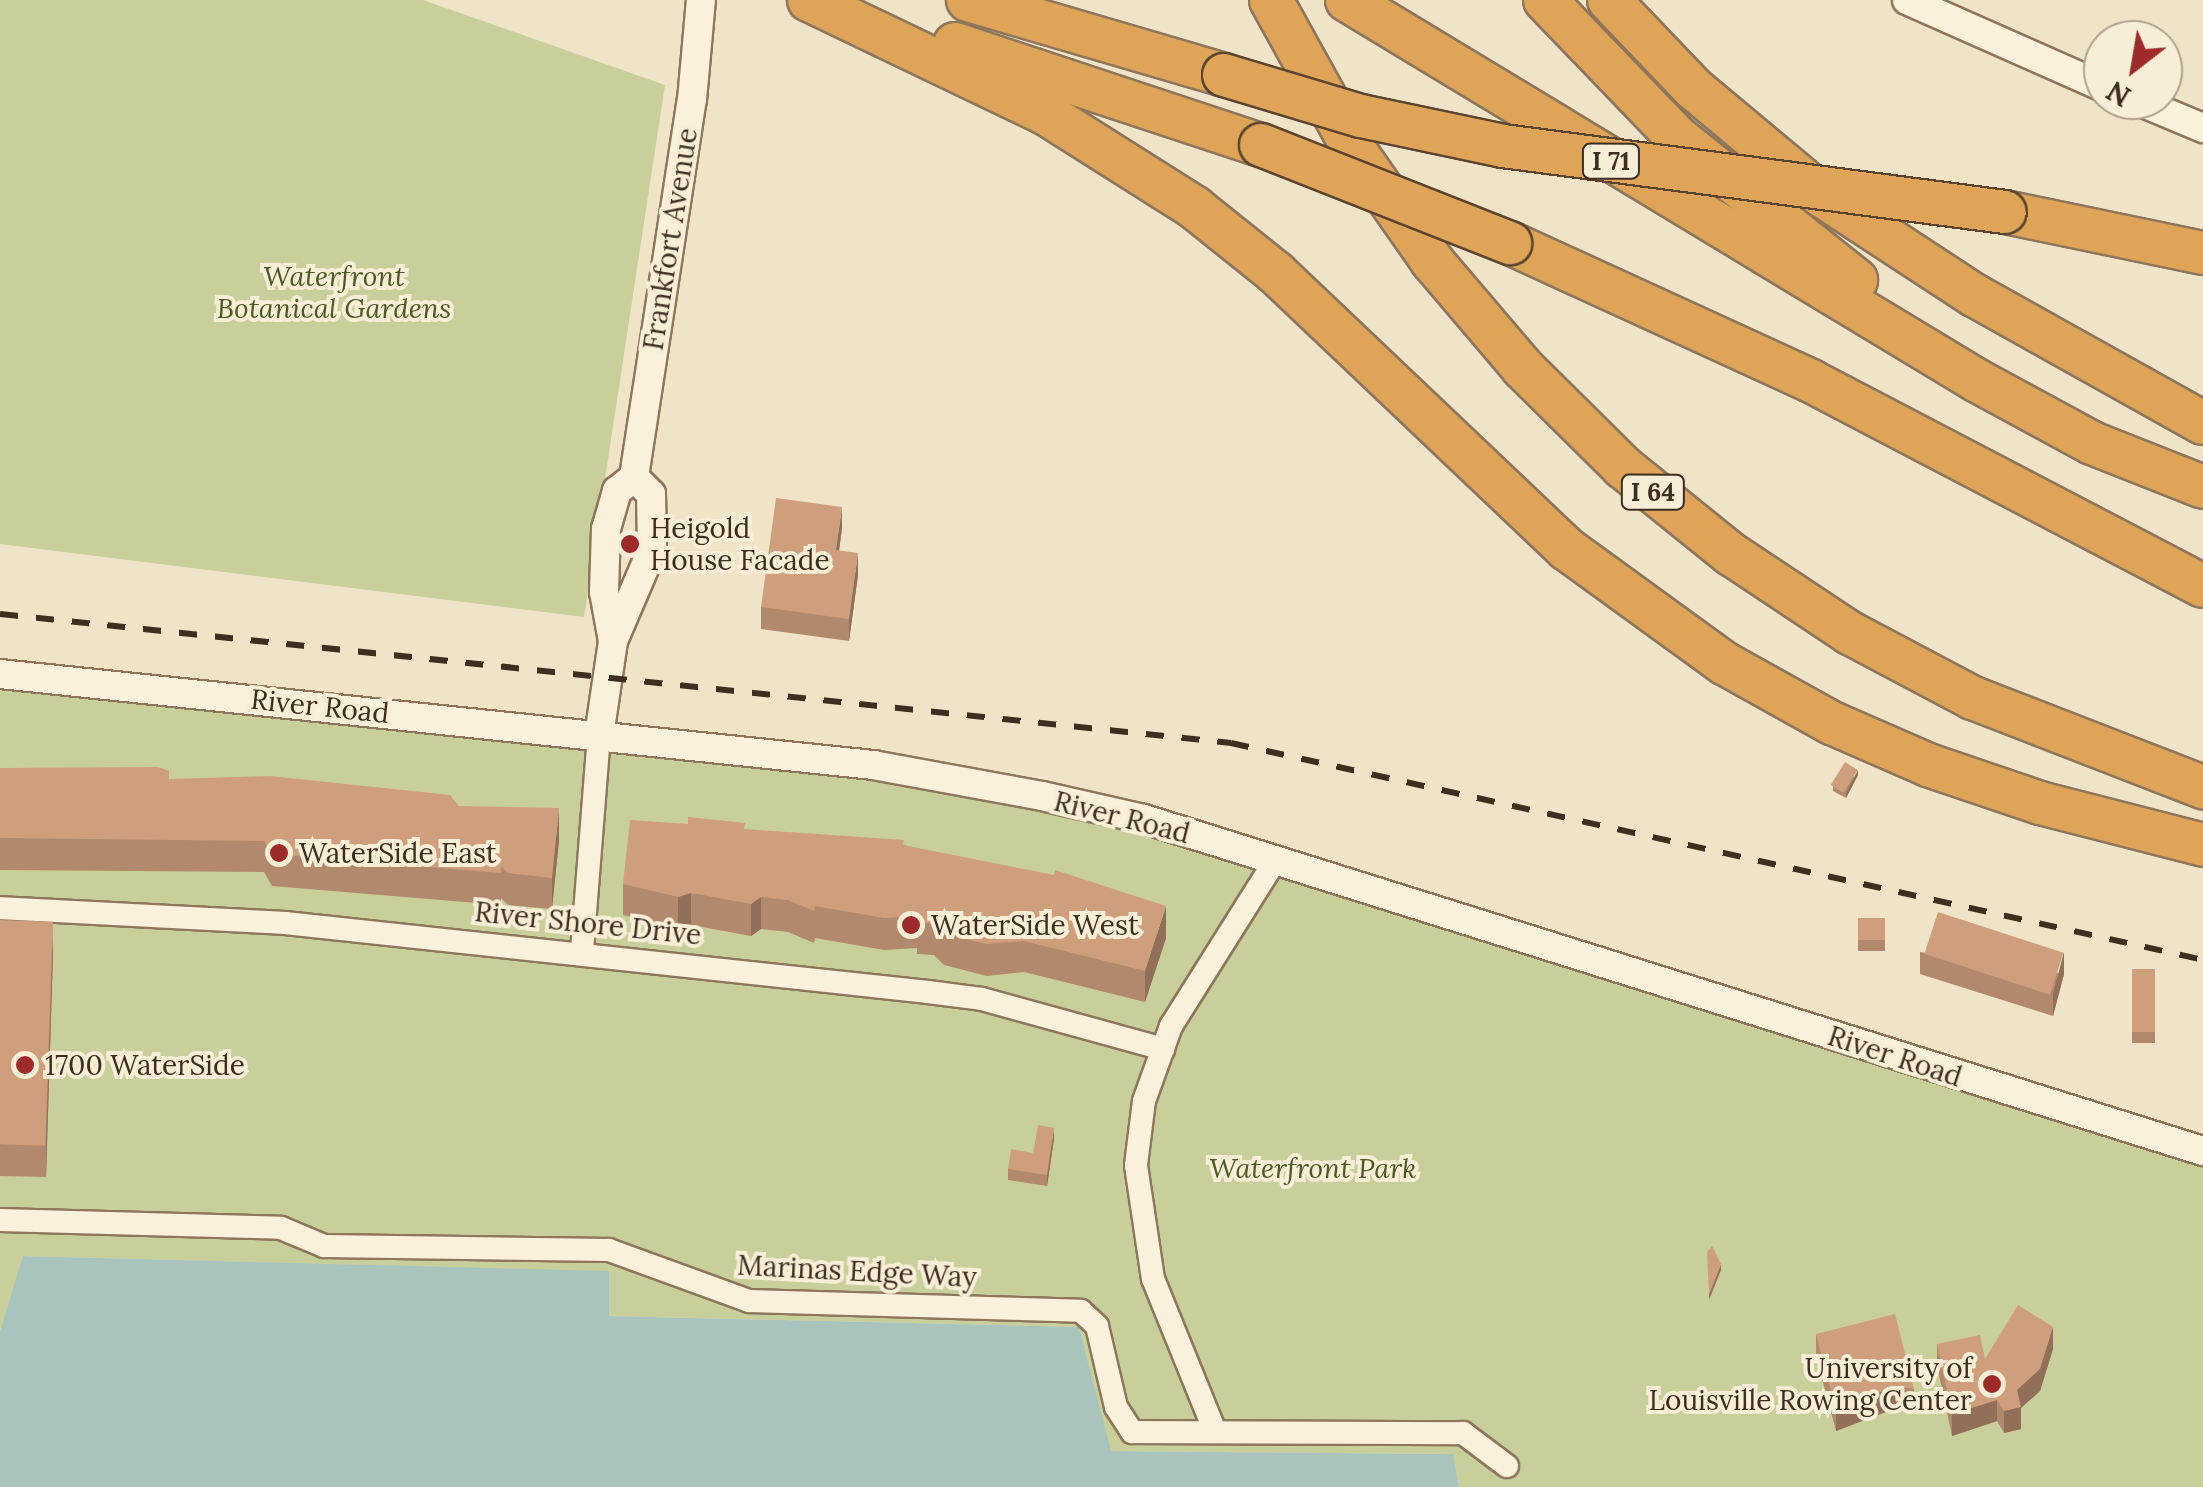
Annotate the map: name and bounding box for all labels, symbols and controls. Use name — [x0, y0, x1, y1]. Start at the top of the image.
north arrow — [2083, 20, 2183, 120]
text: N — [2100, 73, 2137, 115]
street label: Frankfort Avenue — [636, 125, 704, 353]
road number: I 71 — [1581, 141, 1641, 181]
park label: Waterfront Botanical Gardens — [217, 259, 451, 325]
road number: I 64 — [1620, 472, 1686, 512]
place label: Heigold House Facade — [650, 511, 830, 577]
marker: Heigold House Facade — [619, 533, 641, 555]
street label: River Road — [249, 682, 391, 730]
street label: River Road — [1050, 784, 1194, 850]
place label: WaterSide East — [299, 836, 497, 870]
marker: WaterSide East — [268, 842, 290, 864]
street label: River Shore Drive — [473, 894, 703, 952]
place label: WaterSide West — [931, 908, 1139, 942]
marker: WaterSide West — [900, 914, 922, 936]
street label: River Road — [1824, 1019, 1966, 1093]
place label: 1700 WaterSide — [45, 1048, 245, 1082]
marker: 1700 WaterSide — [14, 1054, 36, 1076]
park label: Waterfront Park — [1209, 1151, 1417, 1185]
street label: Marinas Edge Way — [736, 1248, 978, 1294]
place label: University of Louisville Rowing Center — [1649, 1351, 1972, 1417]
marker: University of Louisville Rowing Center — [1981, 1373, 2003, 1395]

